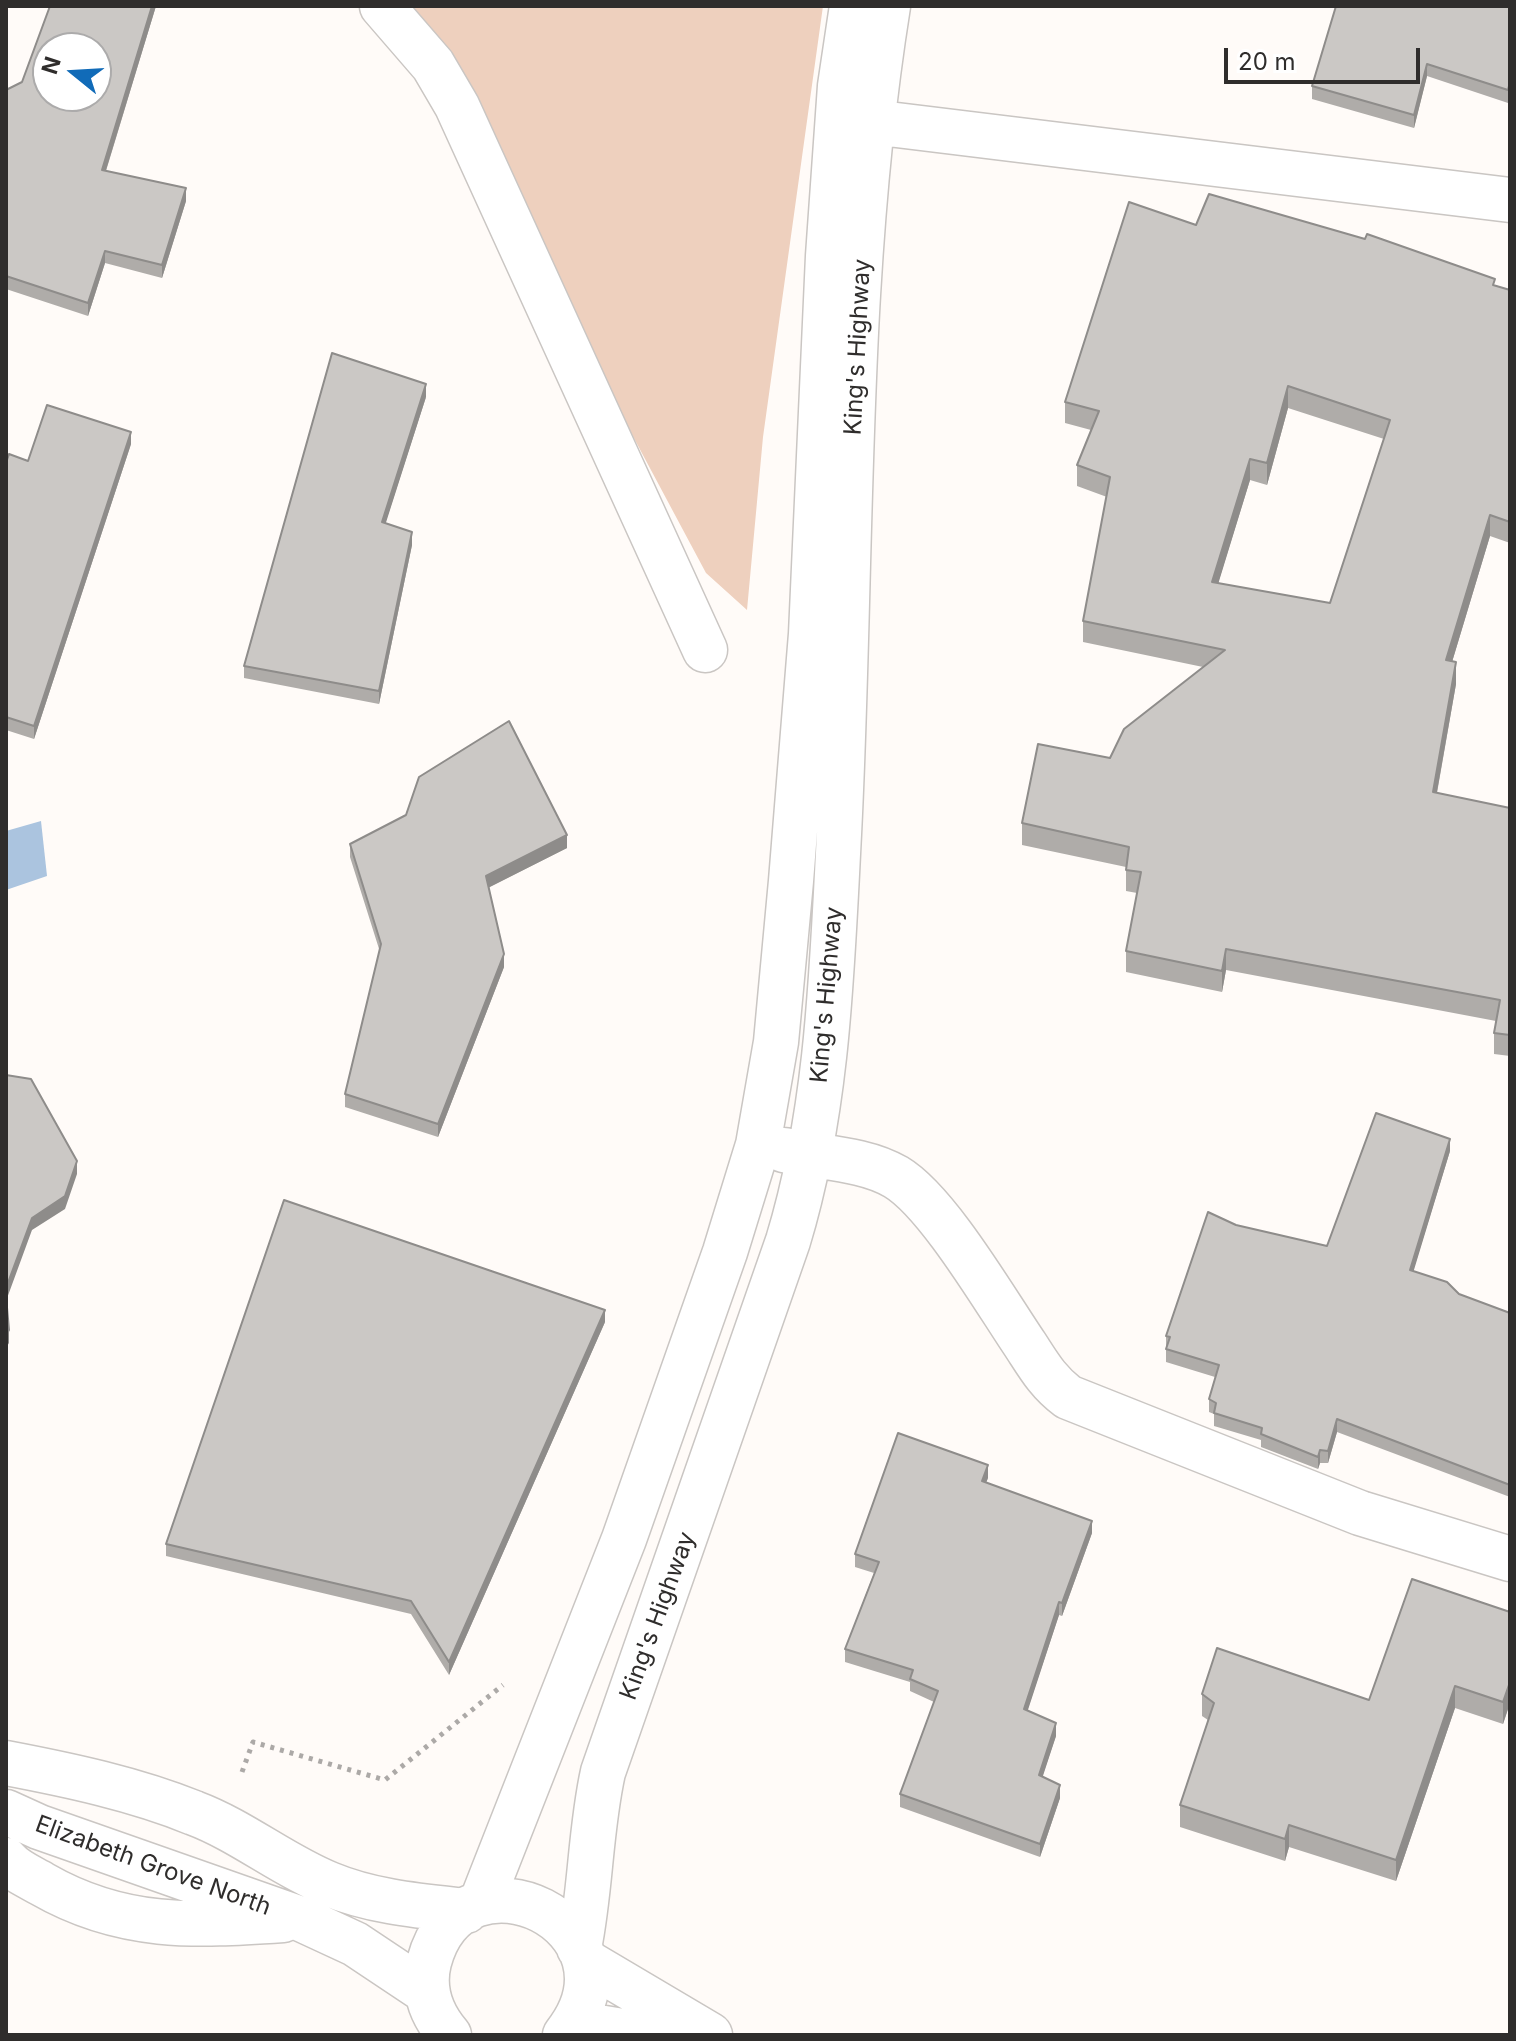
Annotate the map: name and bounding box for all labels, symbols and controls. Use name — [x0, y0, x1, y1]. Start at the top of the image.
north arrow — [32, 32, 112, 112]
scale bar — [1228, 32, 1424, 82]
text: 20 m — [1238, 47, 1296, 76]
text: N — [36, 53, 66, 77]
street label: King's Highway — [839, 258, 877, 436]
street label: King's Highway — [805, 906, 849, 1084]
street label: King's Highway — [614, 1528, 702, 1704]
street label: Elizabeth Grove North — [31, 1810, 275, 1922]

